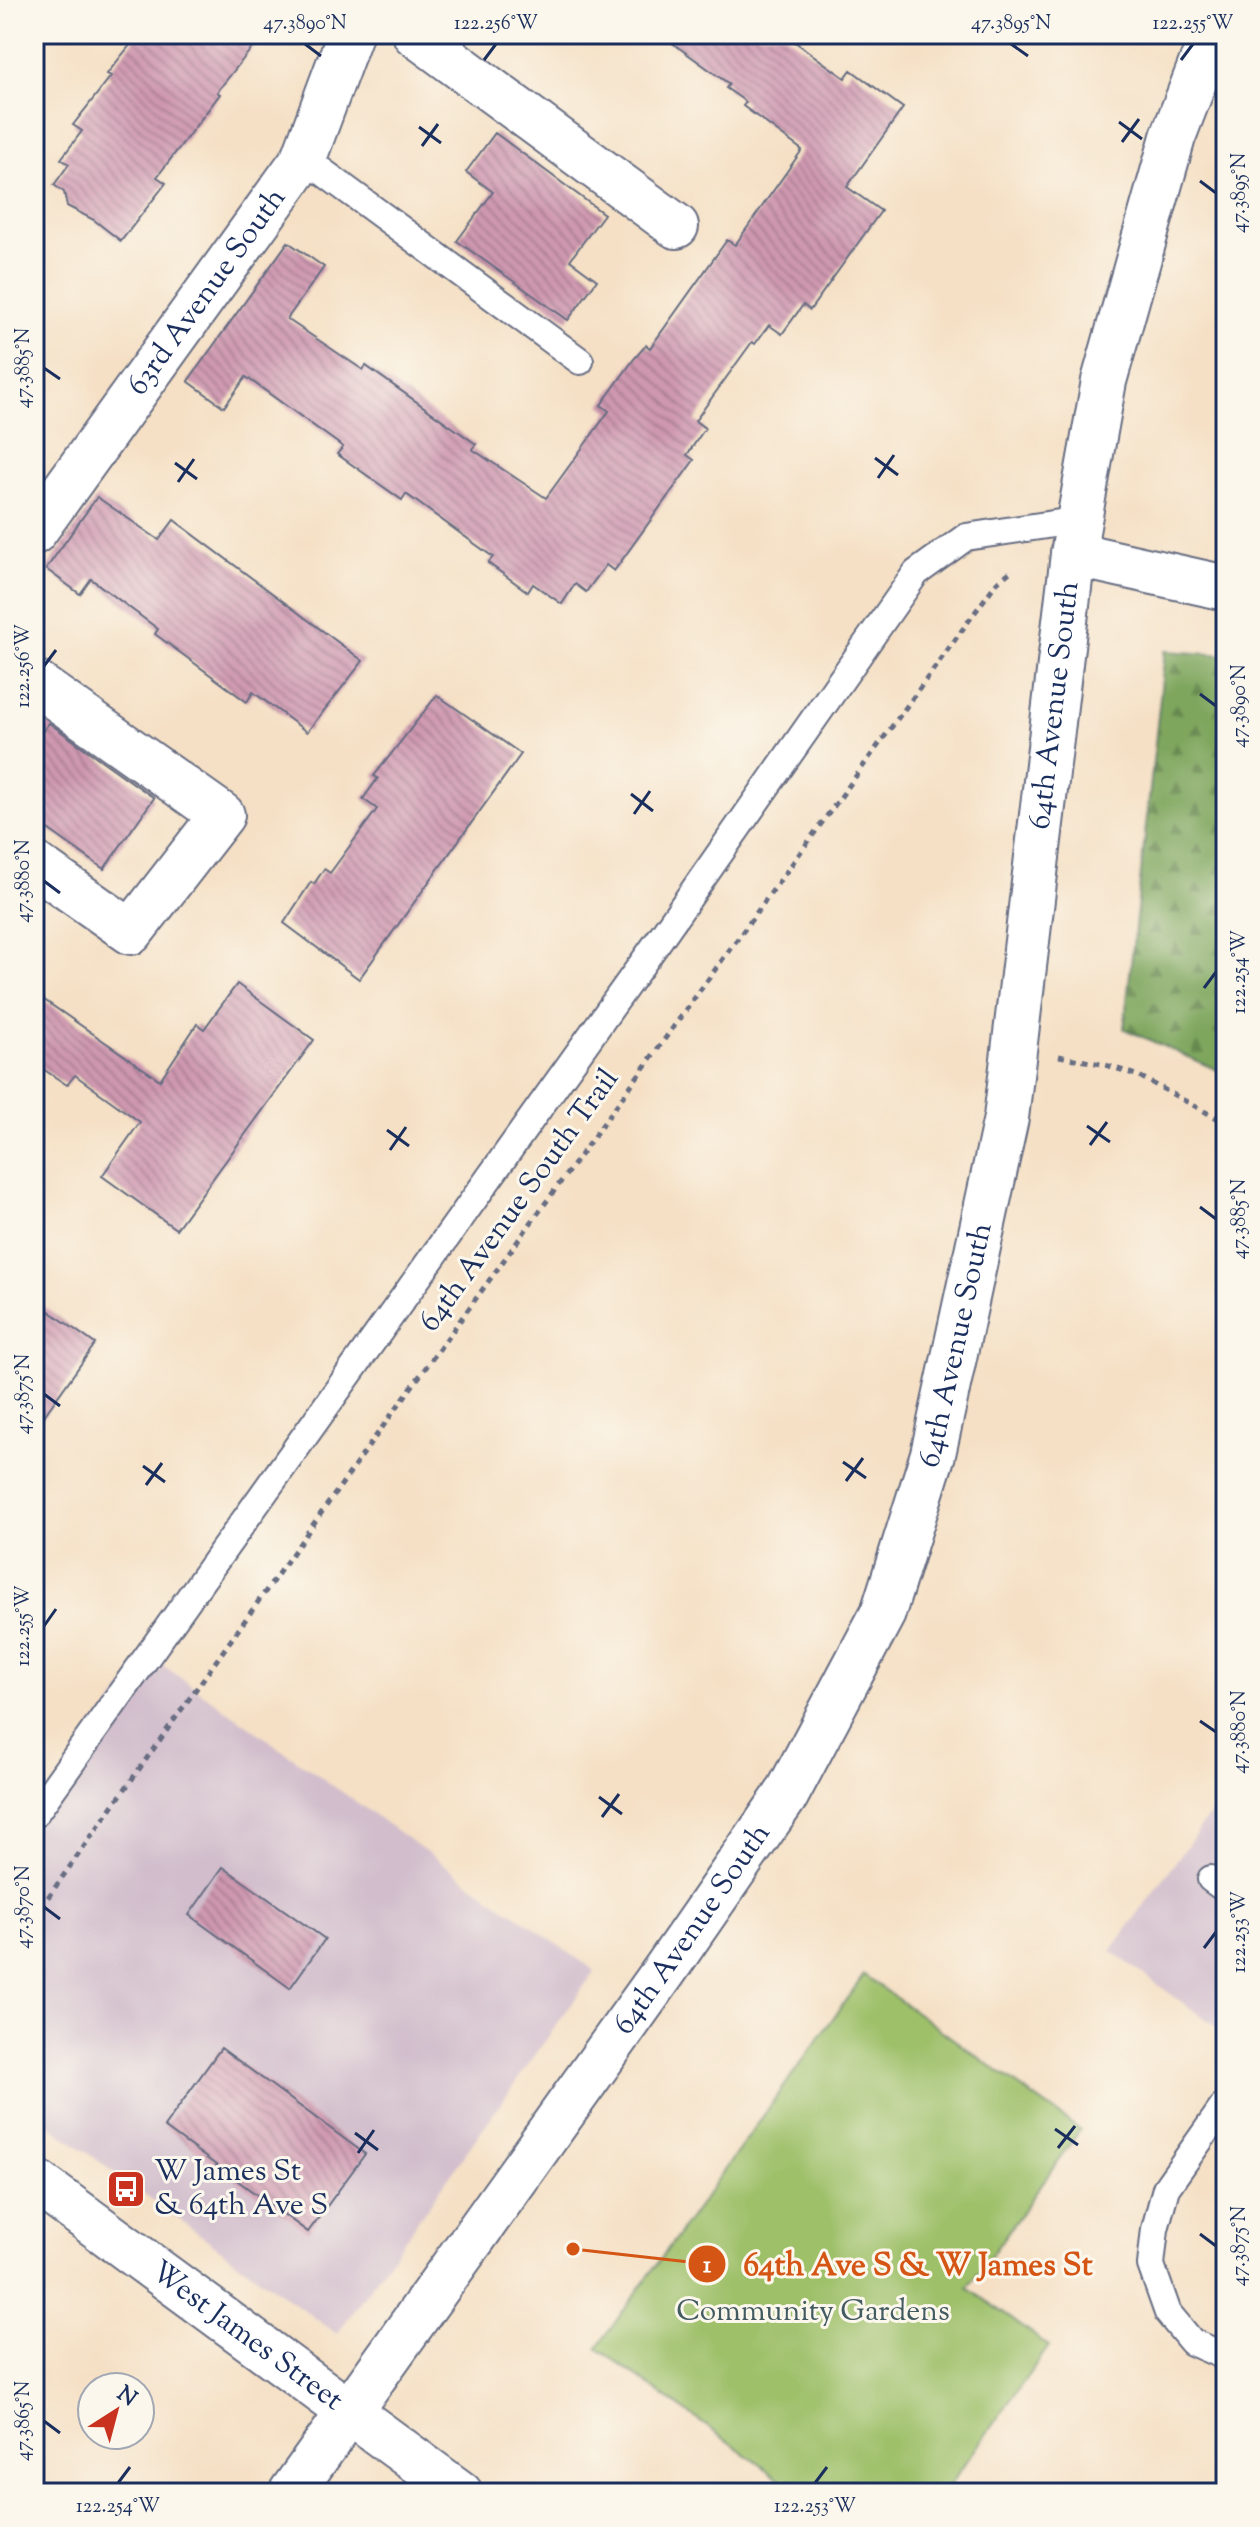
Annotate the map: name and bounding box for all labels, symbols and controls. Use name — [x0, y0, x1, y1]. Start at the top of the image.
text: 47.3890°N — [263, 10, 347, 39]
text: 122.256°W — [454, 10, 538, 39]
text: 47.3895°N — [971, 10, 1051, 39]
text: 122.255°W — [1152, 10, 1234, 39]
text: 47.3895°N — [1226, 153, 1255, 233]
street label: 63rd Avenue South — [117, 179, 297, 405]
text: 47.3885°N — [10, 328, 39, 408]
street label: 64th Avenue South — [1019, 579, 1091, 832]
text: 122.256°W — [10, 624, 39, 708]
text: 47.3890°N — [1226, 664, 1255, 748]
text: 47.3880°N — [10, 839, 39, 923]
text: 122.254°W — [1226, 930, 1255, 1014]
street label: 64th Avenue South Trail — [410, 1060, 630, 1342]
text: 47.3885°N — [1226, 1179, 1255, 1259]
street label: 64th Avenue South — [908, 1218, 1004, 1473]
text: 47.3875°N — [10, 1354, 39, 1434]
text: 122.255°W — [10, 1585, 39, 1667]
text: 47.3880°N — [1226, 1690, 1255, 1774]
street label: 64th Avenue South — [603, 1815, 782, 2044]
text: 47.3870°N — [10, 1865, 39, 1949]
text: 122.253°W — [1226, 1891, 1255, 1973]
place label: W James St & 64th Ave S — [154, 2151, 328, 2228]
bus stop icon: W James St & 64th Ave S — [105, 2168, 147, 2210]
text: 47.3875°N — [1226, 2206, 1255, 2286]
callout: 64th Ave S & W James St — [687, 2236, 1109, 2292]
text: 64th Ave S & W James St — [743, 2244, 1093, 2290]
text: 1 — [703, 2249, 712, 2283]
street label: West James Street — [141, 2251, 352, 2422]
park label: Community Gardens — [676, 2291, 950, 2334]
north arrow — [76, 2371, 156, 2451]
text: N — [109, 2379, 143, 2416]
text: 47.3865°N — [10, 2381, 39, 2461]
text: 122.254°W — [76, 2493, 160, 2522]
text: 122.253°W — [774, 2493, 856, 2522]

